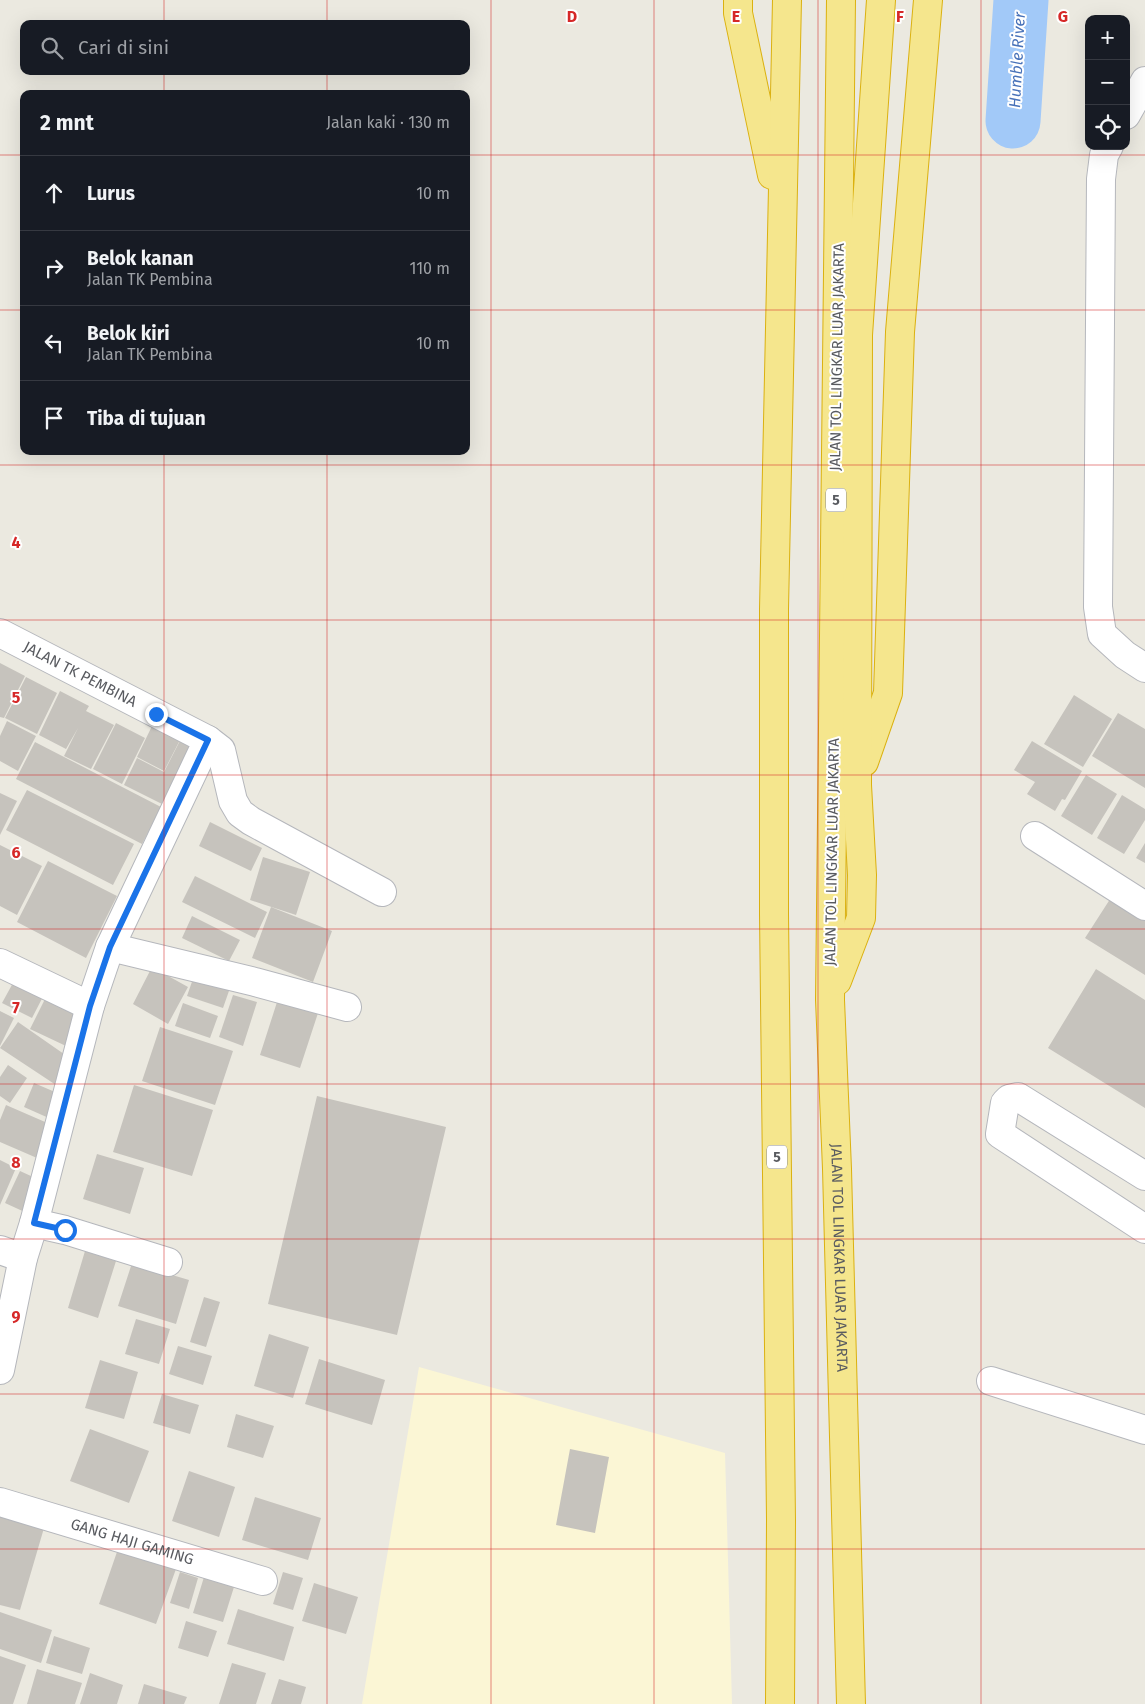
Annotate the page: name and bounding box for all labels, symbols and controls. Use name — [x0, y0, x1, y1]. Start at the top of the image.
text: D — [567, 7, 577, 26]
text: E — [732, 7, 740, 26]
text: F — [896, 7, 904, 26]
text: G — [1058, 7, 1068, 26]
water label: Humble River — [1005, 11, 1029, 108]
map controls — [1085, 15, 1130, 150]
button: + — [1085, 15, 1130, 60]
search box — [20, 20, 470, 75]
icon: search — [38, 34, 66, 62]
text: Cari di sini — [78, 36, 169, 59]
button: − — [1085, 60, 1130, 105]
button: locate — [1085, 105, 1130, 150]
text: 2 mnt — [40, 110, 94, 136]
text: Jalan kaki · 130 m — [326, 113, 450, 132]
icon: ahead — [40, 179, 68, 207]
text: Lurus — [87, 182, 135, 205]
text: 10 m — [416, 184, 450, 203]
street label: JALAN TOL LINGKAR LUAR JAKARTA — [826, 242, 848, 471]
text: Belok kanan — [87, 247, 194, 270]
icon: right — [40, 254, 68, 282]
text: 110 m — [409, 259, 450, 278]
text: Jalan TK Pembina — [87, 270, 213, 289]
text: Belok kiri — [87, 322, 170, 345]
icon: left — [40, 329, 68, 357]
text: 10 m — [416, 334, 450, 353]
text: Jalan TK Pembina — [87, 345, 213, 364]
icon: arrive — [40, 404, 68, 432]
text: Tiba di tujuan — [87, 407, 206, 430]
road number: 5 — [826, 488, 846, 512]
text: 4 — [11, 533, 21, 552]
street label: JALAN TK PEMBINA — [20, 638, 140, 711]
text: 5 — [12, 688, 21, 707]
route end — [145, 703, 168, 726]
street label: JALAN TOL LINGKAR LUAR JAKARTA — [821, 737, 843, 966]
text: 6 — [11, 843, 21, 862]
text: 7 — [12, 998, 20, 1017]
street label: JALAN TOL LINGKAR LUAR JAKARTA — [827, 1143, 851, 1373]
road number: 5 — [767, 1146, 787, 1168]
text: 8 — [11, 1153, 21, 1172]
route start — [54, 1219, 77, 1242]
text: 9 — [12, 1307, 21, 1326]
street label: GANG HAJI GAMING — [69, 1515, 196, 1569]

